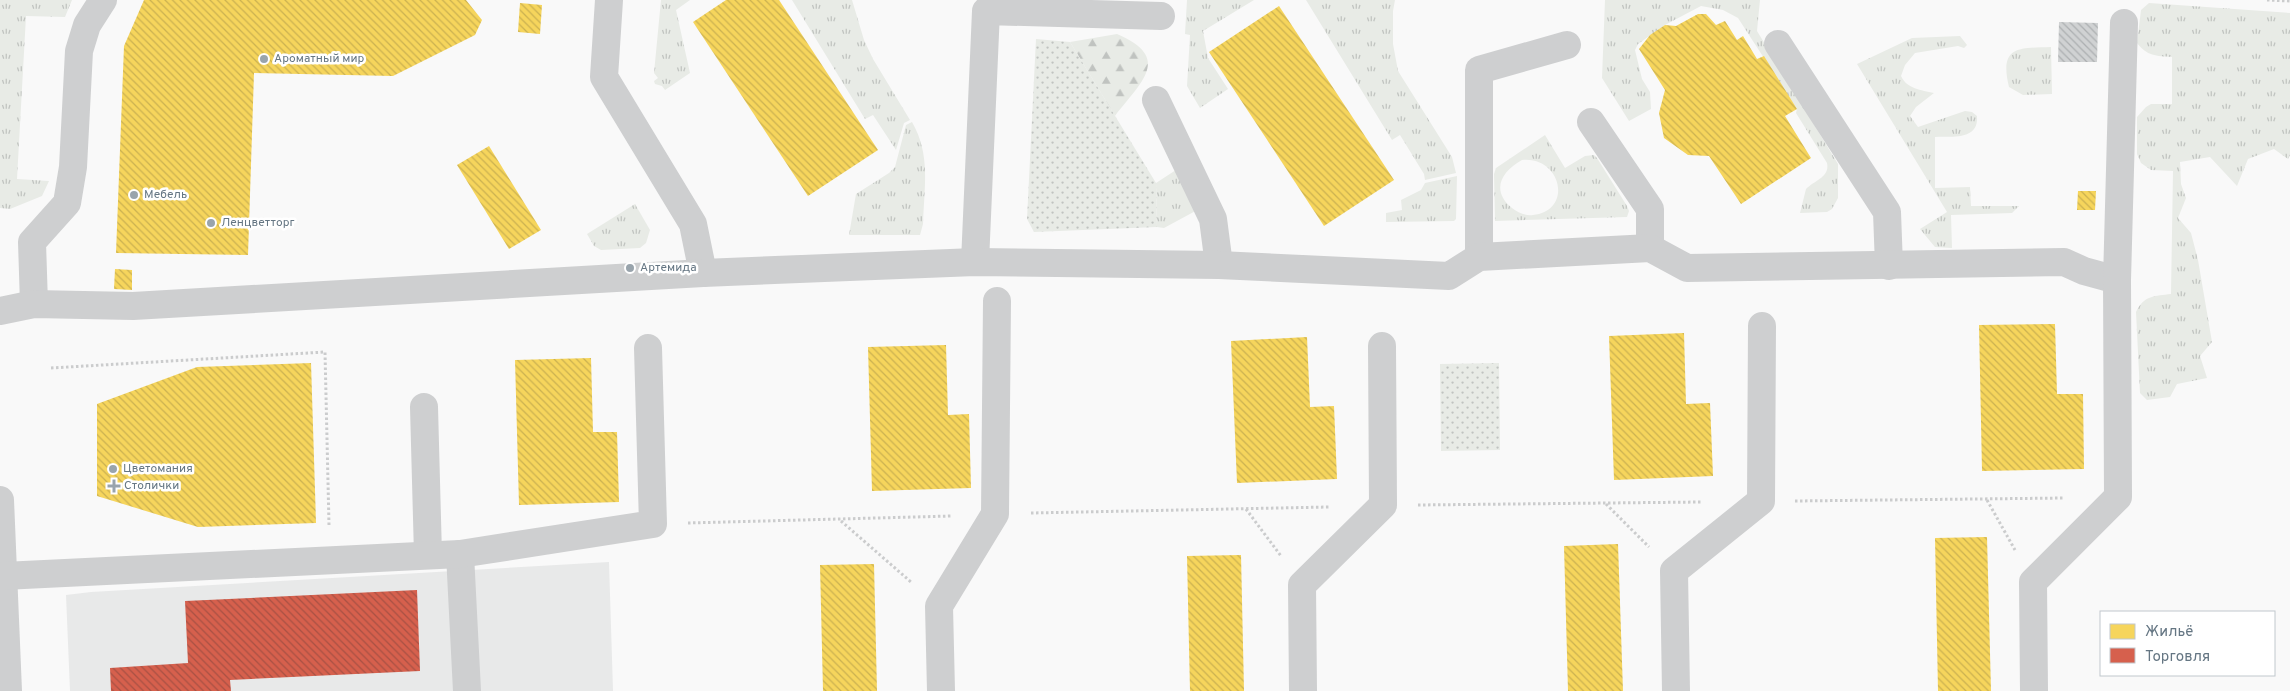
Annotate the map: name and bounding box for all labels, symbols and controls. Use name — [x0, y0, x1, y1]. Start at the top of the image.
place label: Ароматный мир — [274, 51, 365, 67]
marker: Ароматный мир — [258, 53, 270, 65]
place label: Мебель — [144, 187, 187, 203]
marker: Мебель — [128, 189, 140, 201]
place label: Ленцветторг — [221, 215, 295, 231]
marker: Ленцветторг — [205, 217, 217, 229]
place label: Артемида — [640, 260, 697, 276]
marker: Артемида — [624, 262, 636, 274]
place label: Цветомания — [123, 461, 193, 477]
marker: Цветомания — [107, 463, 119, 475]
place label: Столички — [124, 478, 179, 494]
marker: Столички — [108, 480, 120, 492]
legend — [2100, 611, 2275, 676]
text: Жильё — [2145, 623, 2193, 642]
text: Торговля — [2145, 648, 2210, 667]

